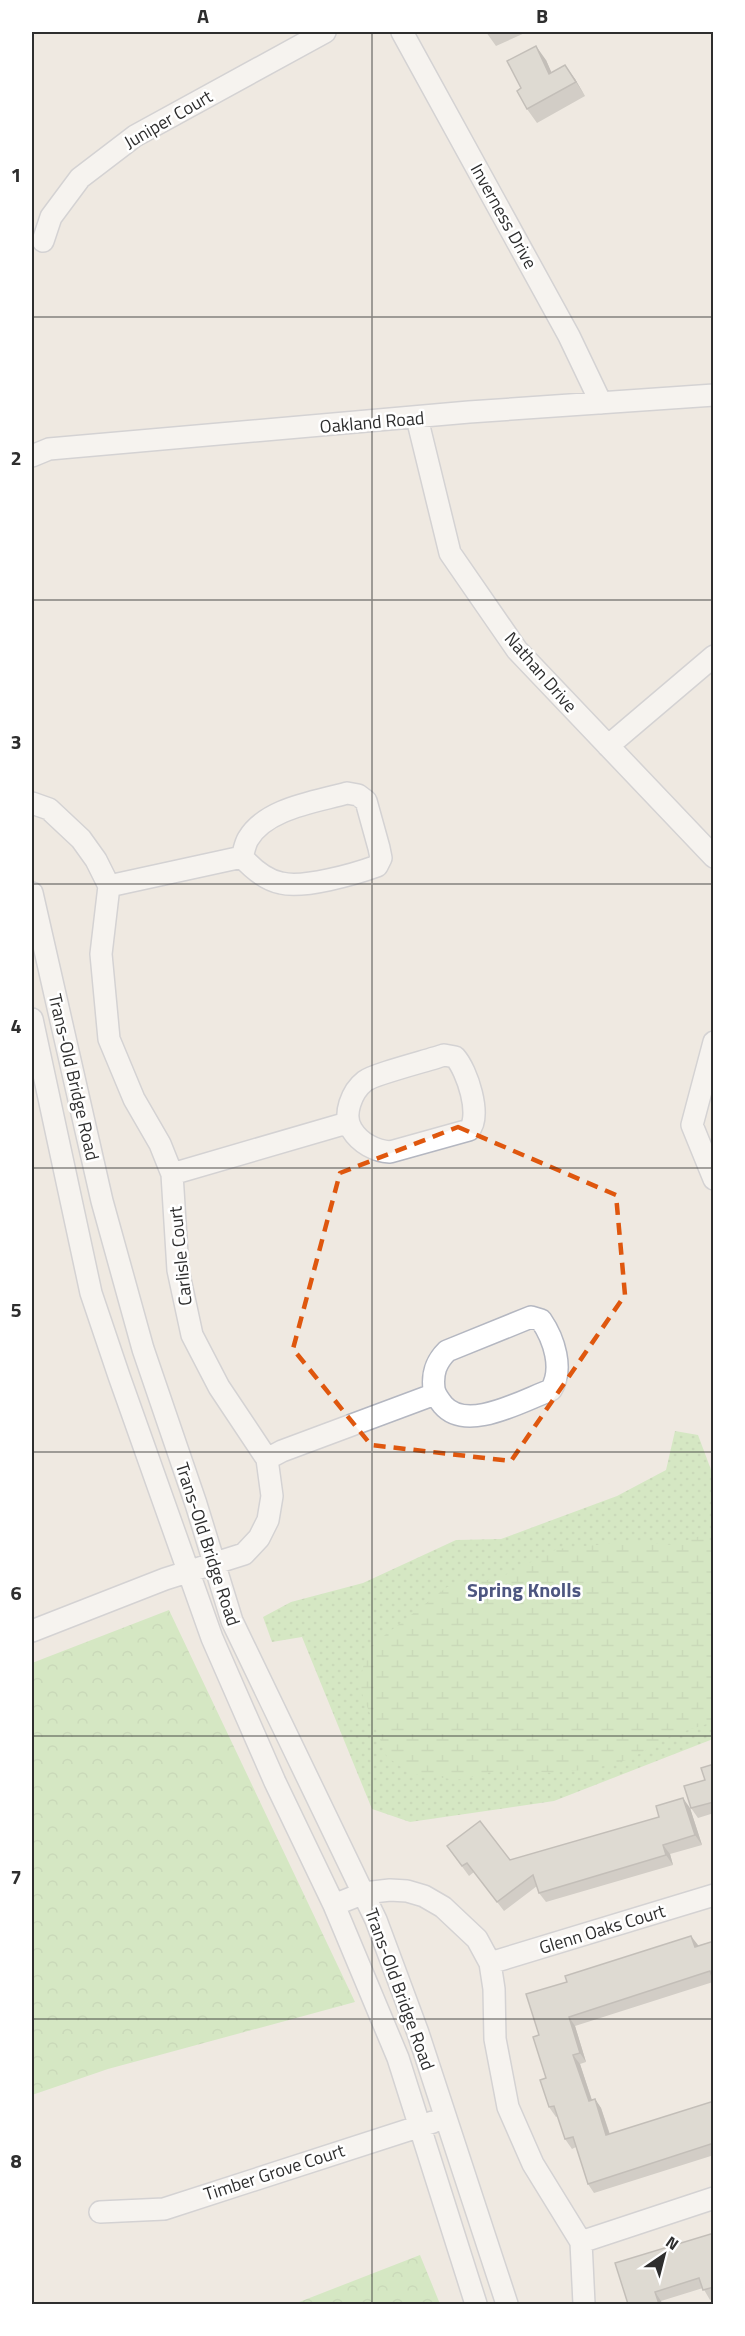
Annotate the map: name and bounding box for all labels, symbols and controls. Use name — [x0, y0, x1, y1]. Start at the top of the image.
text: A — [197, 0, 209, 31]
text: B — [536, 0, 548, 31]
street label: Juniper Court — [119, 82, 218, 155]
street label: Inverness Drive — [464, 158, 544, 274]
text: 1 — [10, 159, 22, 190]
street label: Oakland Road — [319, 404, 425, 440]
text: 2 — [10, 442, 22, 473]
street label: Nathan Drive — [498, 626, 584, 718]
text: 3 — [10, 726, 22, 757]
street label: Trans-Old Bridge Road — [42, 991, 106, 1163]
text: 4 — [10, 1010, 22, 1041]
street label: Carlisle Court — [161, 1204, 199, 1307]
text: 5 — [10, 1294, 22, 1325]
street label: Trans-Old Bridge Road — [169, 1459, 247, 1629]
district label: Spring Knolls — [467, 1574, 581, 1605]
text: 6 — [10, 1577, 22, 1608]
text: 7 — [10, 1861, 22, 1892]
street label: Glenn Oaks Court — [536, 1897, 669, 1961]
street label: Trans-Old Bridge Road — [358, 1904, 442, 2074]
street label: Timber Grove Court — [200, 2136, 348, 2207]
text: 8 — [10, 2145, 22, 2176]
north arrow — [634, 2225, 694, 2285]
text: N — [661, 2230, 684, 2256]

